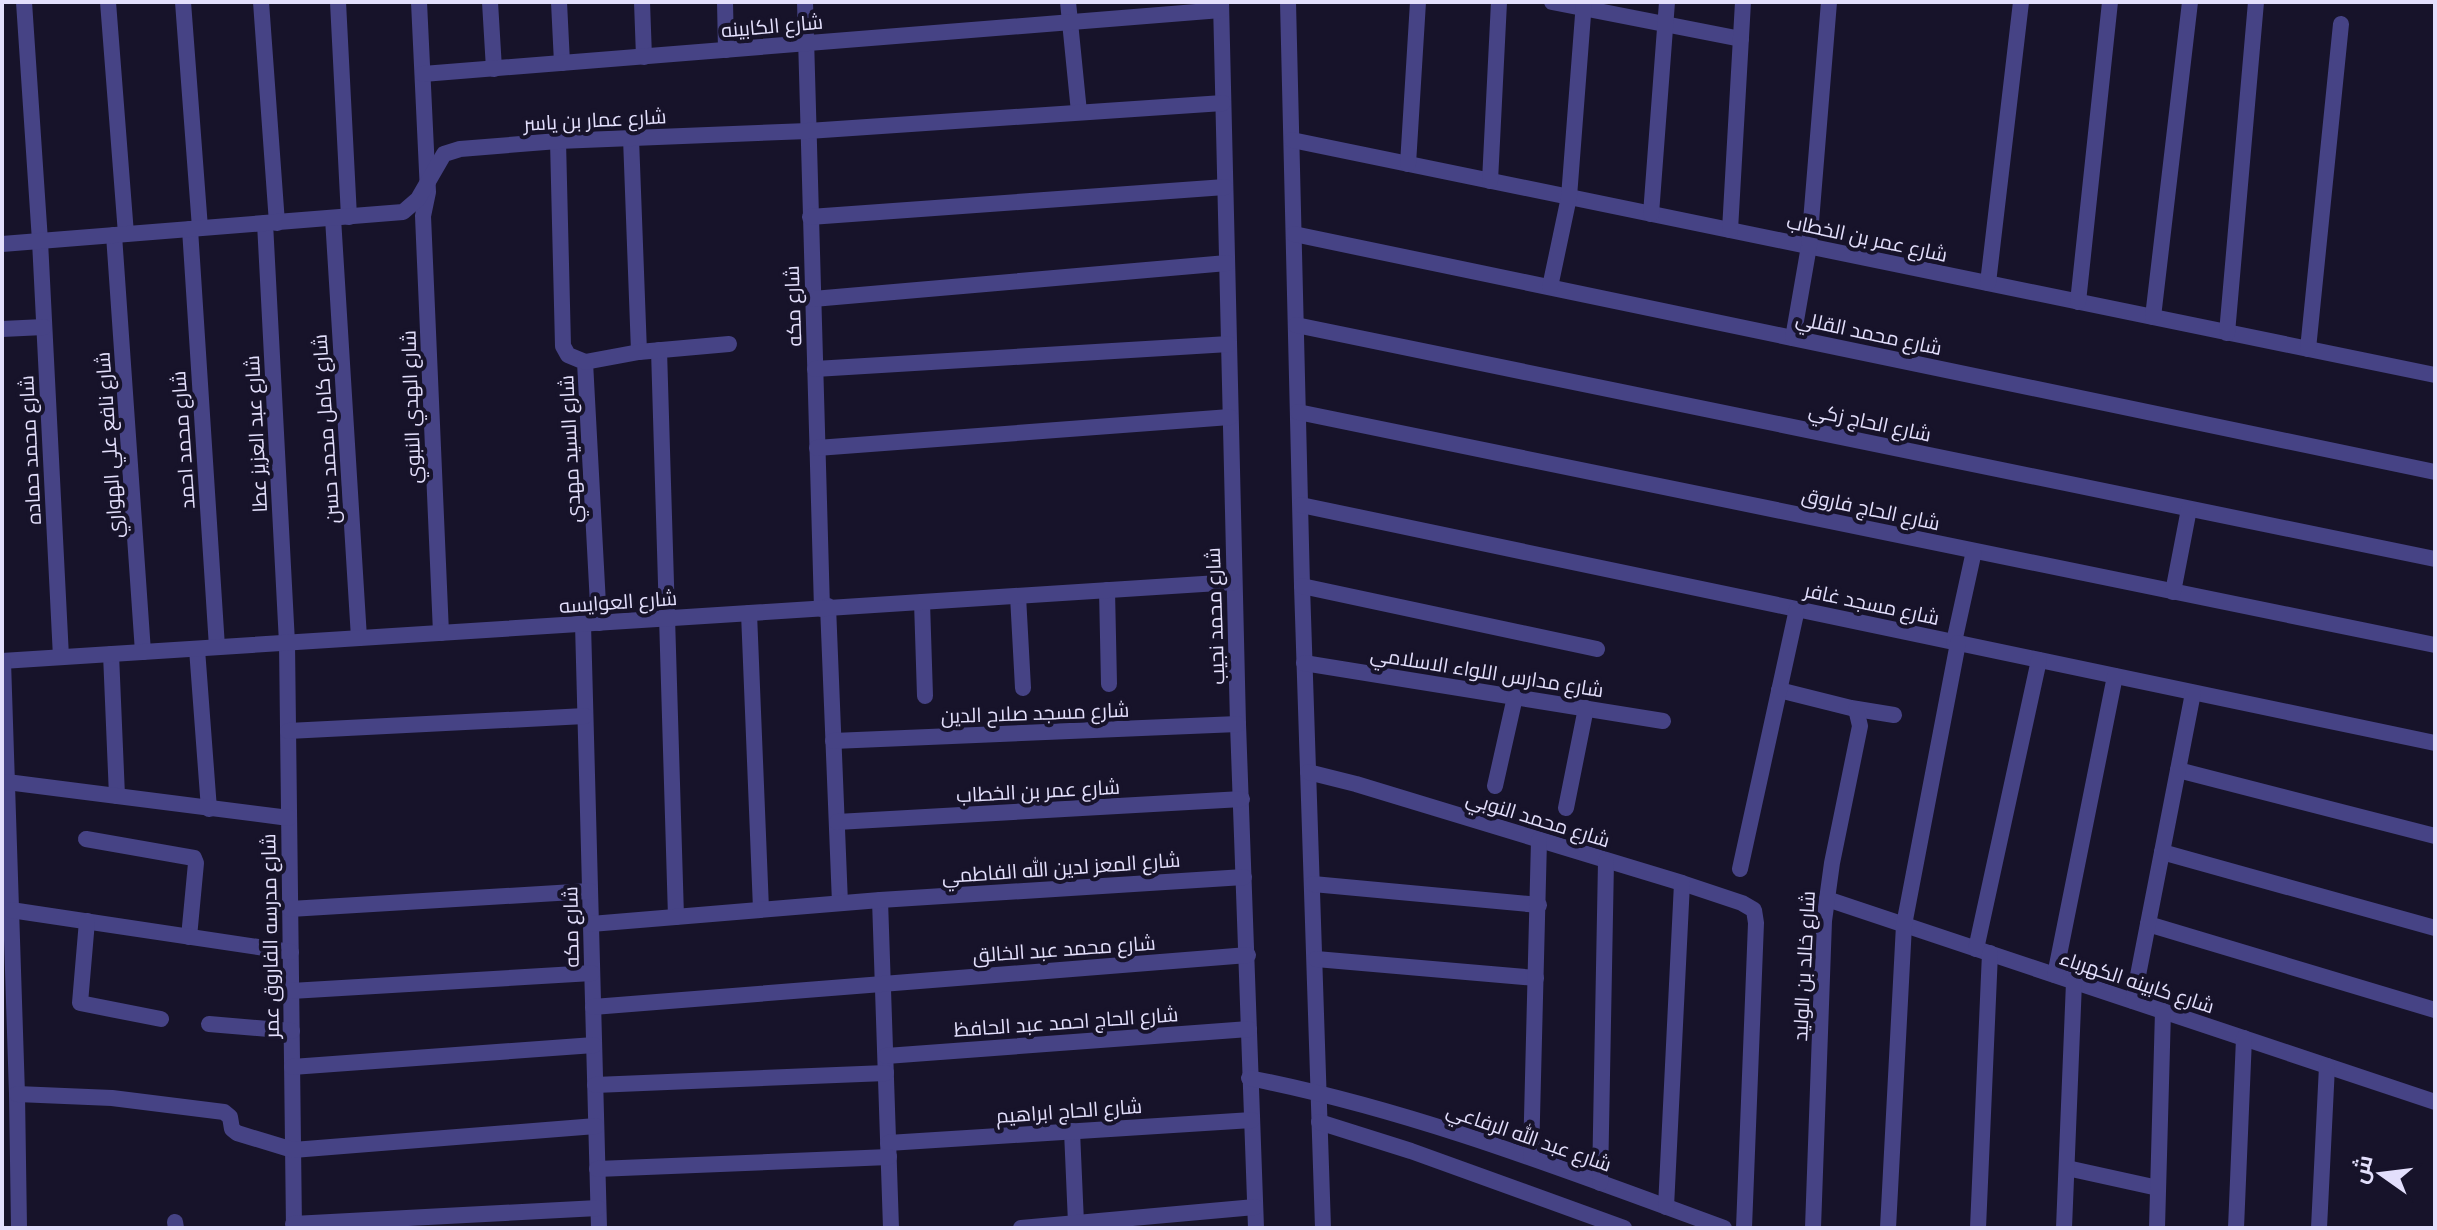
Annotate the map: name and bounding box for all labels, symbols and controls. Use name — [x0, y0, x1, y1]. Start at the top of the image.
street label: شارع الكابينه — [720, 10, 824, 44]
street label: شارع عمار بن ياسر — [522, 104, 667, 138]
street label: شارع عمر بن الخطاب — [1784, 209, 1950, 269]
street label: شارع مكه — [780, 265, 808, 347]
street label: شارع محمد القللي — [1793, 306, 1944, 364]
street label: شارع الهدي النبوي — [396, 330, 430, 484]
street label: شارع كامل محمد حسن — [307, 333, 347, 525]
street label: شارع نافع علي الهواري — [91, 351, 131, 539]
street label: شارع عبد العزيز عطا — [240, 355, 274, 513]
street label: شارع محمد احمد — [166, 370, 202, 510]
street label: شارع السيد مهدي — [554, 374, 590, 524]
street label: شارع محمد حماده — [14, 375, 48, 525]
street label: شارع الحاج زكي — [1806, 397, 1933, 451]
street label: شارع الحاج فاروق — [1799, 483, 1942, 537]
street label: شارع محمد نجيب — [1201, 547, 1231, 685]
street label: شارع مسجد غافر — [1801, 578, 1942, 632]
street label: شارع العوايسه — [558, 586, 678, 620]
street label: شارع مدارس اللواء الاسلامي — [1368, 642, 1605, 706]
street label: شارع مسجد صلاح الدين — [940, 698, 1130, 730]
street label: شارع عمر بن الخطاب — [956, 775, 1121, 809]
street label: شارع محمد النوبي — [1462, 786, 1613, 856]
street label: شارع مدرسه الفاروق عمر — [256, 833, 286, 1040]
street label: شارع المعز لدين الله الفاطمي — [941, 847, 1181, 892]
street label: شارع مكه — [558, 886, 586, 968]
street label: شارع خالد بن الوليد — [1788, 890, 1822, 1042]
street label: شارع محمد عبد الخالق — [972, 931, 1156, 969]
street label: شارع كابينه الكهرباء — [2056, 946, 2217, 1020]
street label: شارع الحاج احمد عبد الحافظ — [953, 1002, 1179, 1044]
street label: شارع الحاج ابراهيم — [995, 1094, 1143, 1130]
street label: شارع عبد الله الرفاعي — [1442, 1097, 1615, 1180]
north arrow — [2341, 1134, 2421, 1214]
text: ش — [2347, 1153, 2379, 1186]

